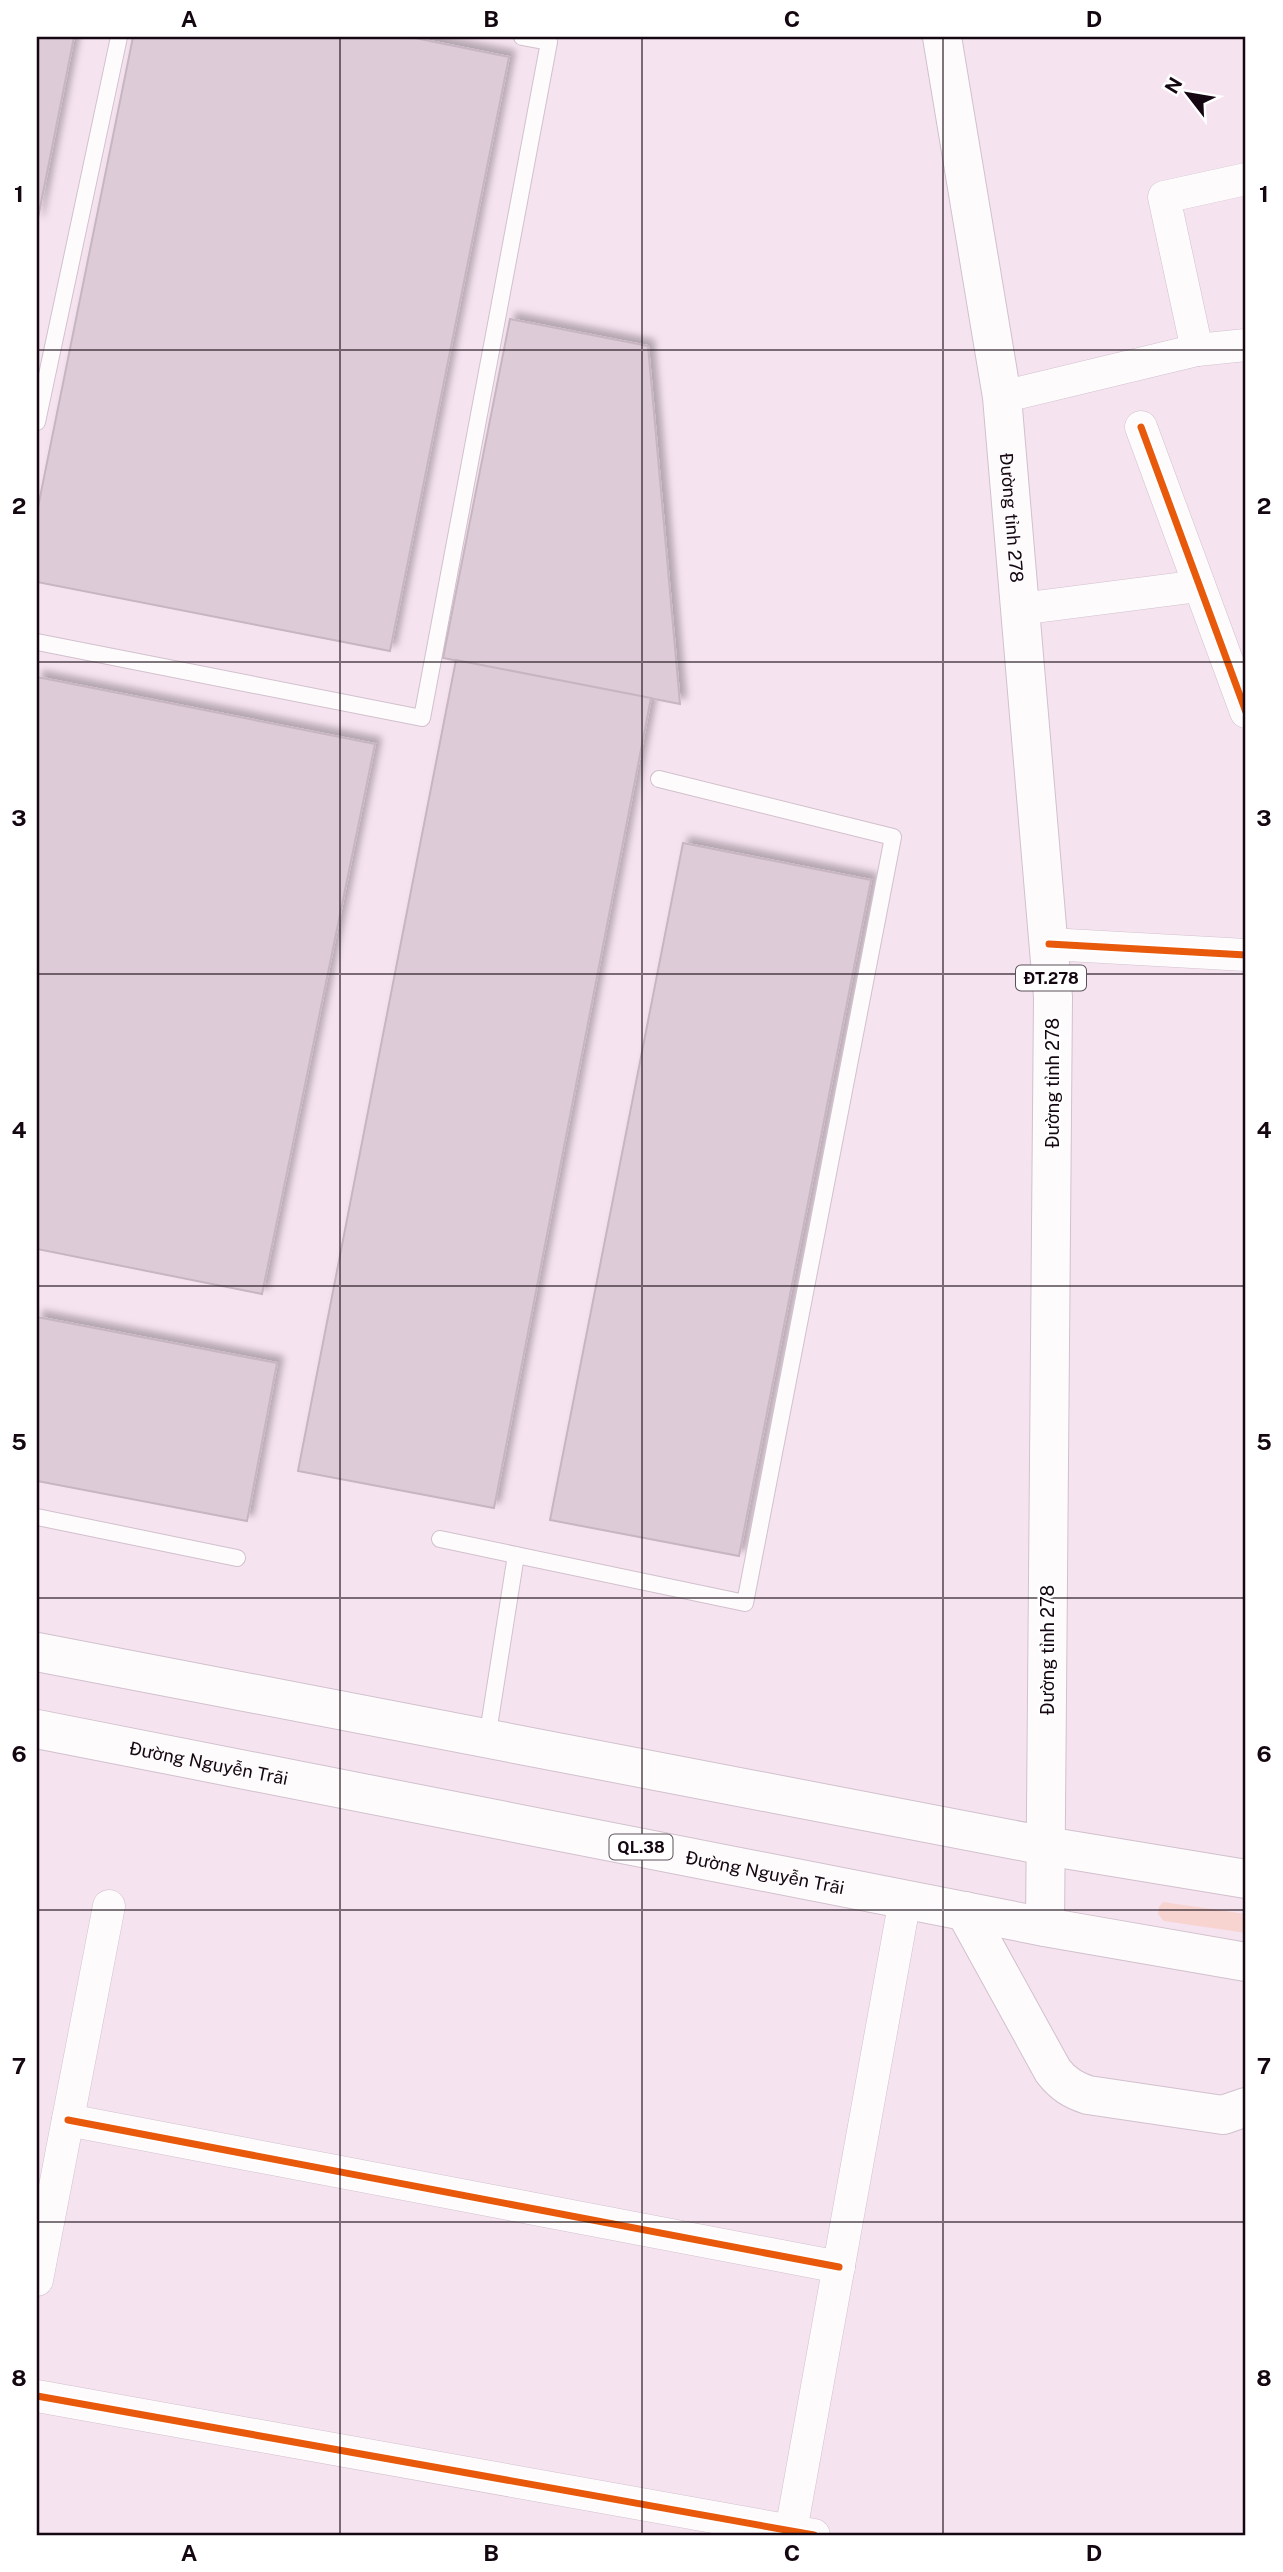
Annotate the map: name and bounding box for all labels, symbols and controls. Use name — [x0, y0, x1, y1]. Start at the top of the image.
text: A — [181, 5, 198, 32]
text: B — [483, 5, 499, 32]
text: C — [784, 5, 800, 32]
text: D — [1086, 5, 1102, 32]
north arrow — [1154, 60, 1224, 130]
text: N — [1160, 73, 1187, 97]
text: 1 — [14, 180, 24, 207]
text: 1 — [1259, 180, 1269, 207]
street label: Đường tỉnh 278 — [996, 452, 1028, 583]
text: 2 — [12, 492, 26, 519]
text: 2 — [1257, 492, 1271, 519]
text: 3 — [11, 804, 27, 831]
text: 3 — [1256, 804, 1272, 831]
road number: ĐT.278 — [1016, 966, 1086, 990]
street label: Đường tỉnh 278 — [1042, 1018, 1063, 1148]
text: 4 — [11, 1116, 27, 1143]
text: 4 — [1256, 1116, 1272, 1143]
text: 5 — [11, 1428, 27, 1455]
text: 5 — [1256, 1428, 1272, 1455]
street label: Đường tỉnh 278 — [1037, 1585, 1058, 1715]
street label: Đường Nguyễn Trãi — [127, 1737, 290, 1789]
text: 6 — [11, 1740, 27, 1767]
text: 6 — [1256, 1740, 1272, 1767]
road number: QL.38 — [610, 1834, 672, 1859]
street label: Đường Nguyễn Trãi — [684, 1846, 846, 1898]
text: 7 — [12, 2052, 26, 2079]
text: 7 — [1257, 2052, 1271, 2079]
text: 8 — [11, 2364, 27, 2391]
text: 8 — [1256, 2364, 1272, 2391]
text: A — [181, 2539, 198, 2566]
text: B — [483, 2539, 499, 2566]
text: C — [784, 2539, 800, 2566]
text: D — [1086, 2539, 1102, 2566]

